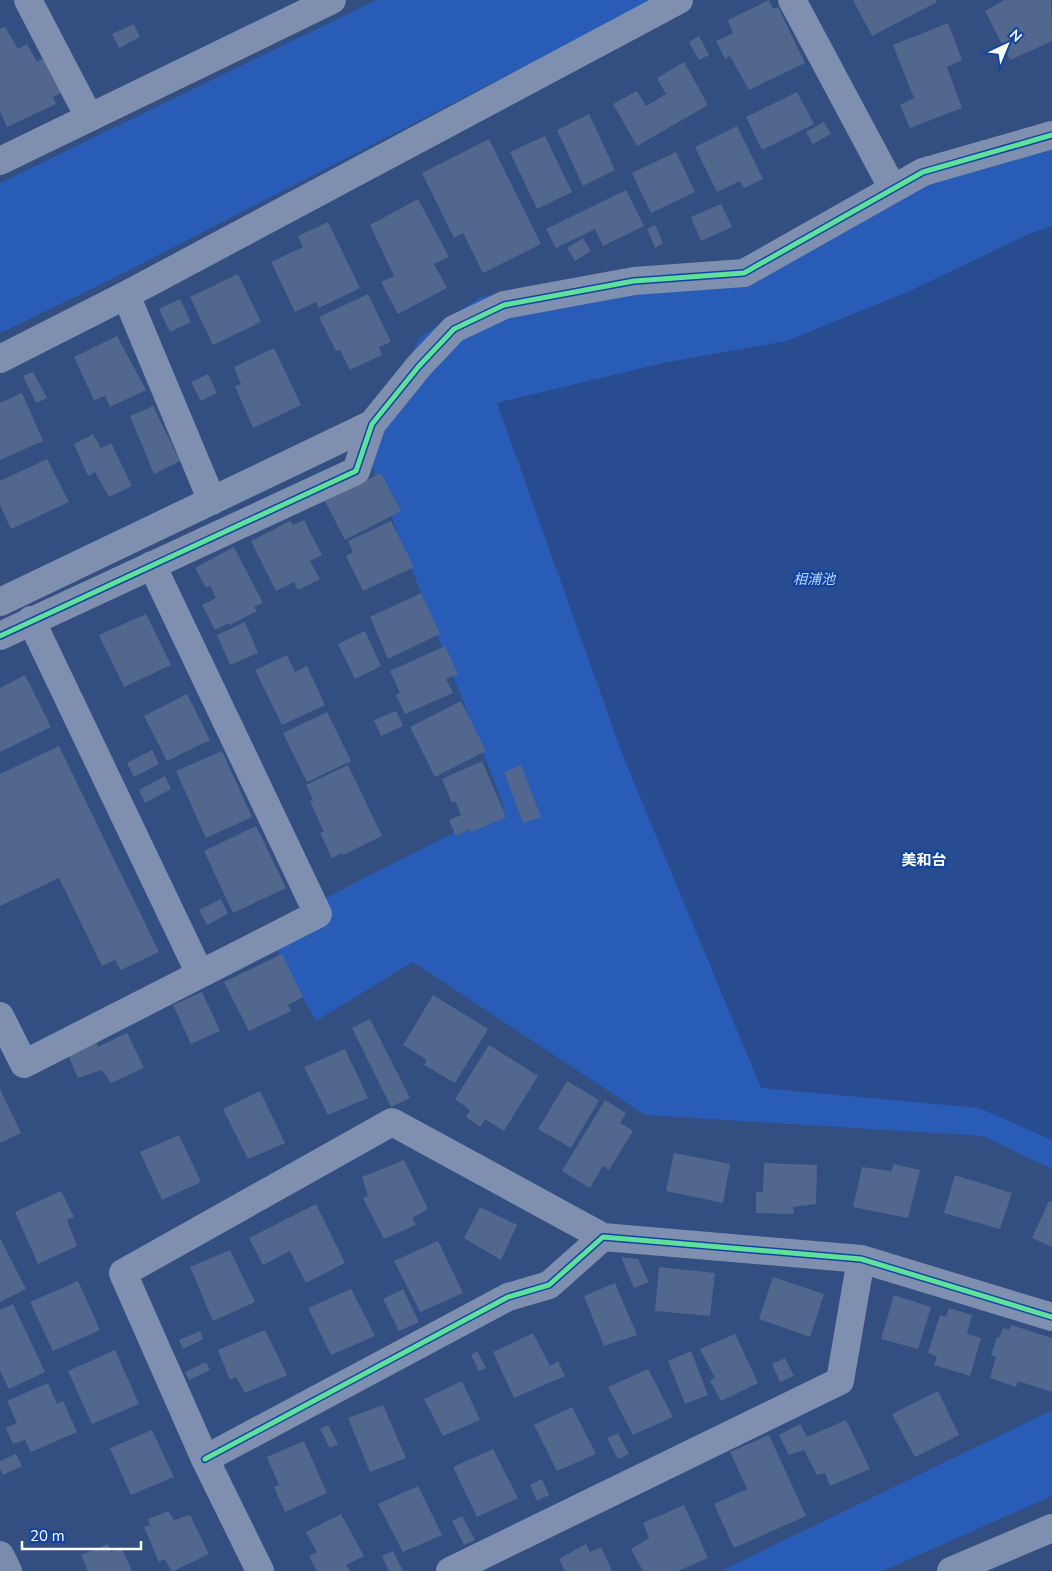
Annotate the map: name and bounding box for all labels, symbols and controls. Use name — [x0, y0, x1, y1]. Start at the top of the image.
north arrow — [982, 20, 1032, 70]
text: N — [1005, 26, 1026, 46]
water label: 相浦池 — [793, 570, 837, 589]
district label: 美和台 — [901, 850, 947, 870]
scale bar — [22, 1518, 141, 1550]
text: 20 m — [30, 1526, 65, 1546]

